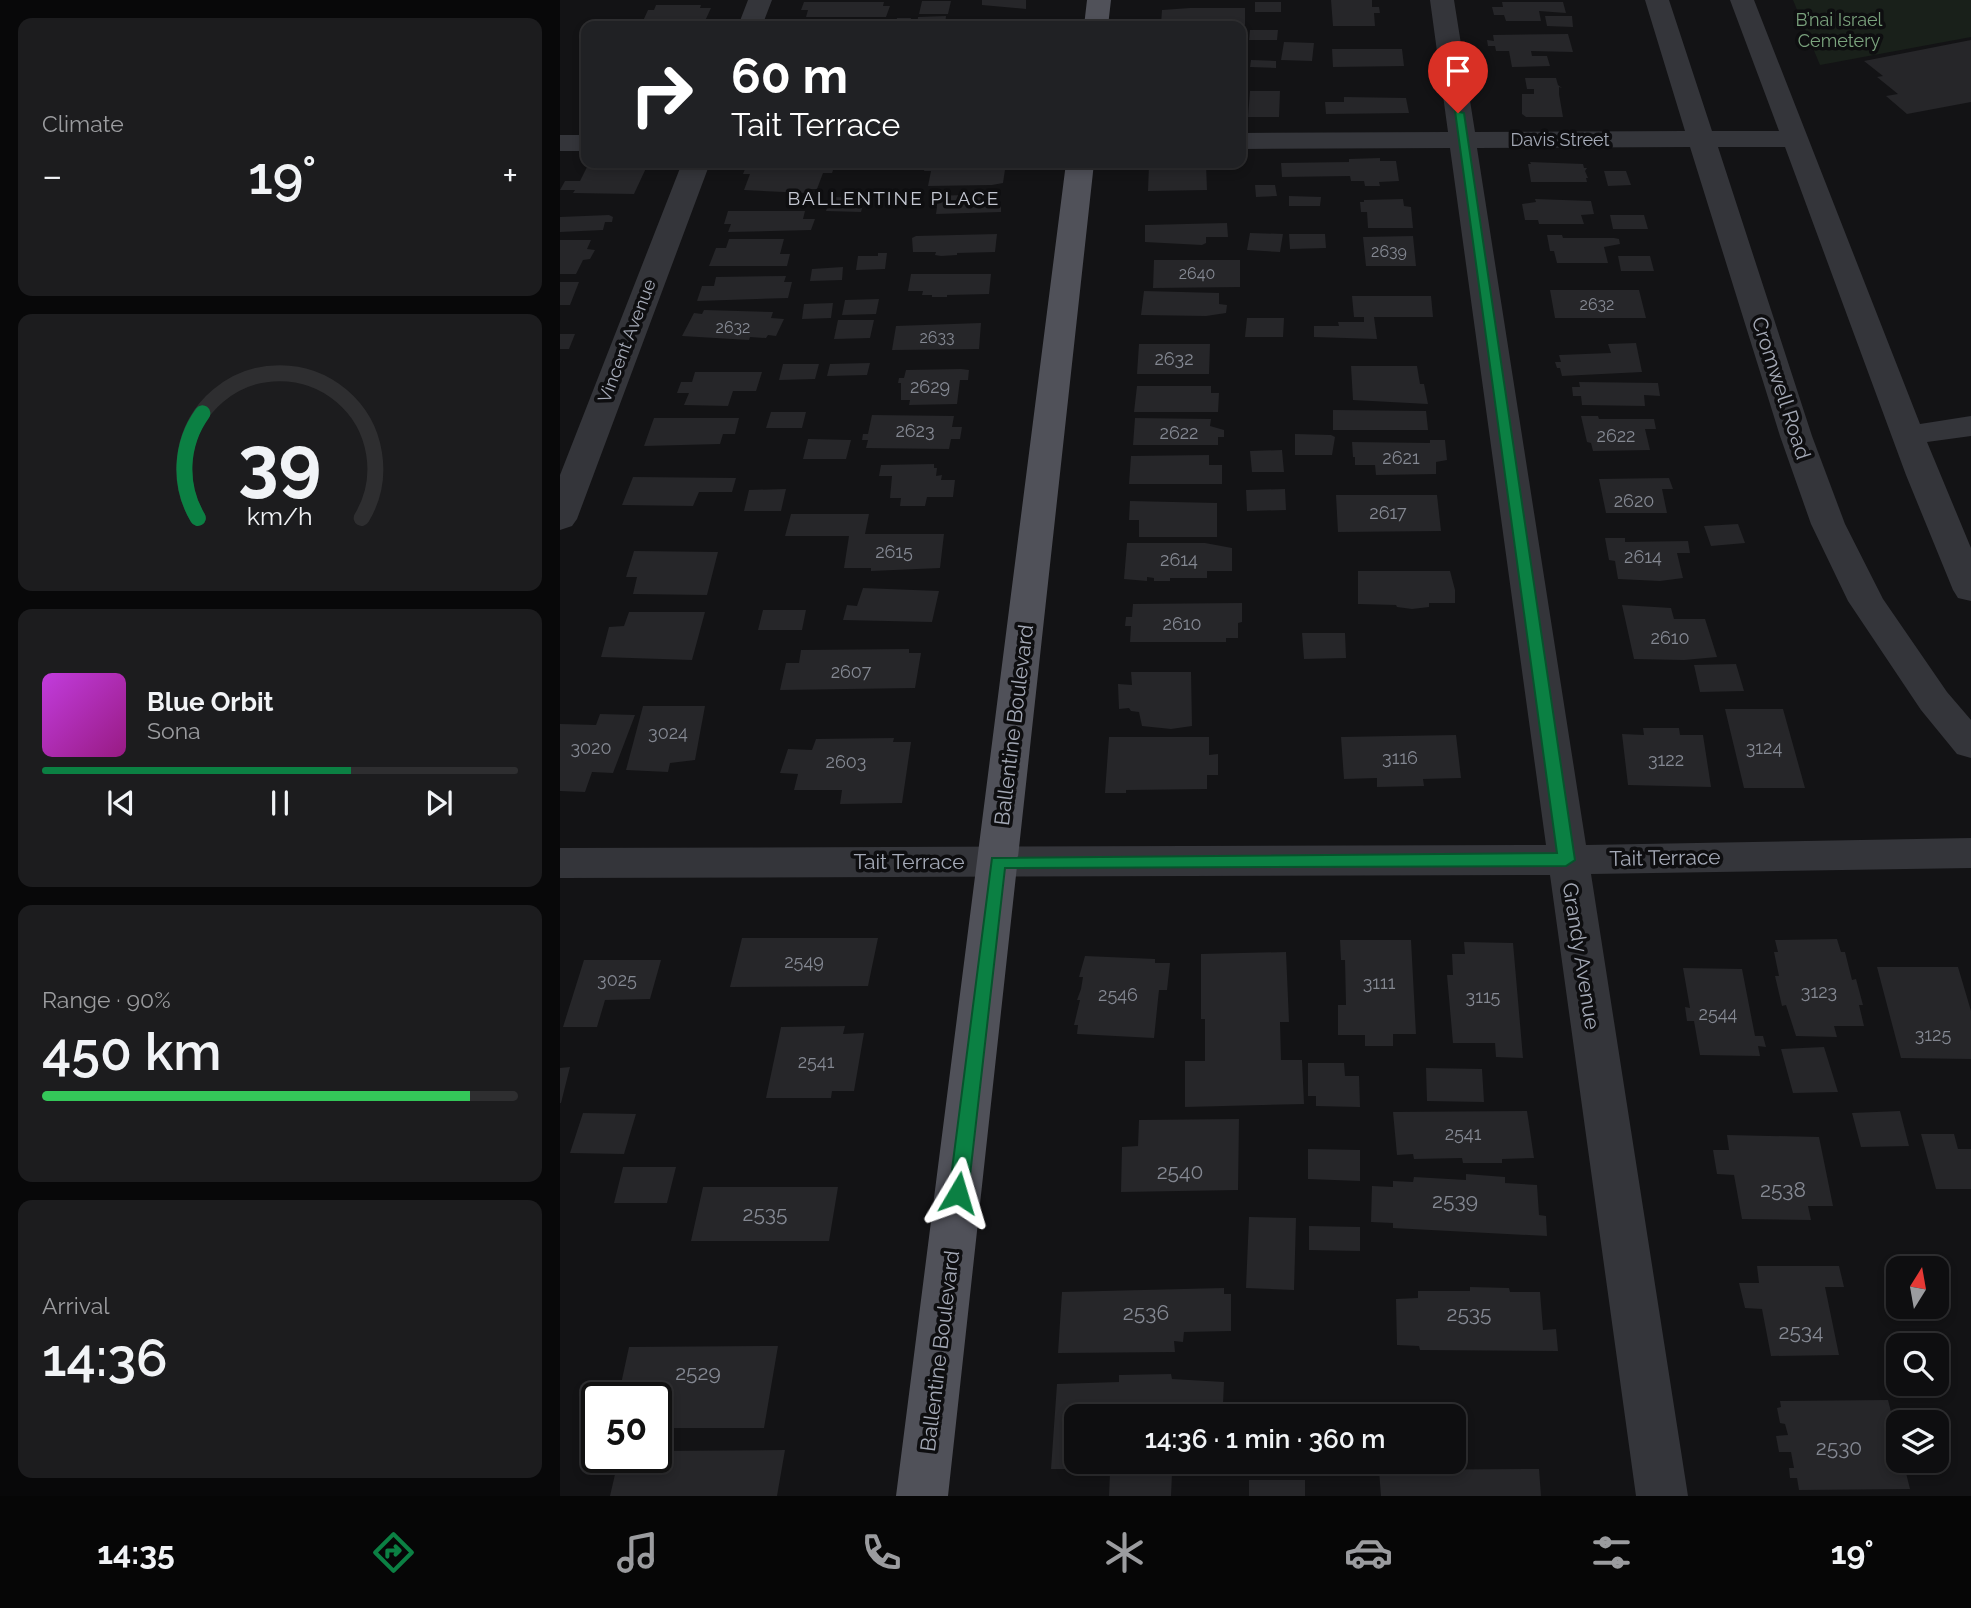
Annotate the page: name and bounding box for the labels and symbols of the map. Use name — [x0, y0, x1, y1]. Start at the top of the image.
park label: B’nai Israel Cemetery — [1796, 9, 1883, 51]
pin — [1428, 41, 1488, 113]
street label: Davis Street — [1510, 129, 1610, 150]
district label: BALLENTINE PLACE — [788, 187, 1000, 209]
house number: 2639 — [1371, 242, 1407, 261]
house number: 2640 — [1179, 264, 1215, 283]
street label: Vincent Avenue — [593, 276, 660, 406]
house number: 2632 — [1580, 295, 1614, 314]
street label: Cromwell Road — [1747, 313, 1816, 462]
house number: 2632 — [716, 318, 750, 337]
house number: 2633 — [919, 328, 955, 347]
house number: 2632 — [1154, 348, 1194, 369]
house number: 2629 — [910, 376, 950, 397]
house number: 2623 — [895, 420, 935, 441]
house number: 2622 — [1160, 422, 1199, 443]
house number: 2622 — [1597, 425, 1636, 446]
house number: 2621 — [1382, 447, 1420, 468]
house number: 2620 — [1614, 490, 1654, 511]
house number: 2617 — [1369, 502, 1407, 523]
house number: 2615 — [875, 541, 913, 562]
house number: 2614 — [1624, 546, 1662, 567]
house number: 2614 — [1160, 549, 1198, 570]
house number: 2610 — [1163, 613, 1201, 634]
street label: Ballentine Boulevard — [989, 623, 1038, 827]
house number: 2610 — [1651, 627, 1689, 648]
house number: 2607 — [831, 661, 872, 682]
house number: 3024 — [648, 722, 688, 743]
house number: 3020 — [570, 737, 612, 758]
house number: 3124 — [1746, 737, 1782, 758]
house number: 3116 — [1382, 747, 1418, 768]
house number: 3122 — [1648, 749, 1684, 770]
house number: 2603 — [826, 751, 866, 772]
street label: Tait Terrace — [1609, 844, 1721, 871]
street label: Tait Terrace — [853, 849, 965, 874]
street label: Grandy Avenue — [1558, 881, 1605, 1031]
house number: 2549 — [784, 951, 824, 972]
house number: 3025 — [597, 969, 637, 990]
house number: 3111 — [1363, 972, 1396, 993]
house number: 3123 — [1801, 981, 1837, 1002]
house number: 2546 — [1098, 984, 1138, 1005]
house number: 3115 — [1466, 986, 1501, 1007]
house number: 2544 — [1699, 1003, 1738, 1024]
house number: 3125 — [1915, 1024, 1951, 1045]
house number: 2541 — [798, 1051, 835, 1072]
house number: 2541 — [1445, 1123, 1482, 1144]
position arrow — [921, 1156, 995, 1230]
house number: 2540 — [1157, 1159, 1203, 1184]
house number: 2538 — [1760, 1177, 1806, 1202]
house number: 2539 — [1432, 1188, 1478, 1213]
house number: 2535 — [742, 1201, 788, 1226]
street label: Ballentine Boulevard — [915, 1249, 964, 1453]
north arrow — [1886, 1256, 1950, 1320]
house number: 2536 — [1123, 1300, 1169, 1325]
house number: 2535 — [1446, 1301, 1492, 1326]
house number: 2534 — [1778, 1319, 1824, 1344]
house number: 2529 — [675, 1360, 721, 1385]
speed limit sign: 50 — [581, 1382, 672, 1473]
house number: 2530 — [1816, 1435, 1862, 1460]

